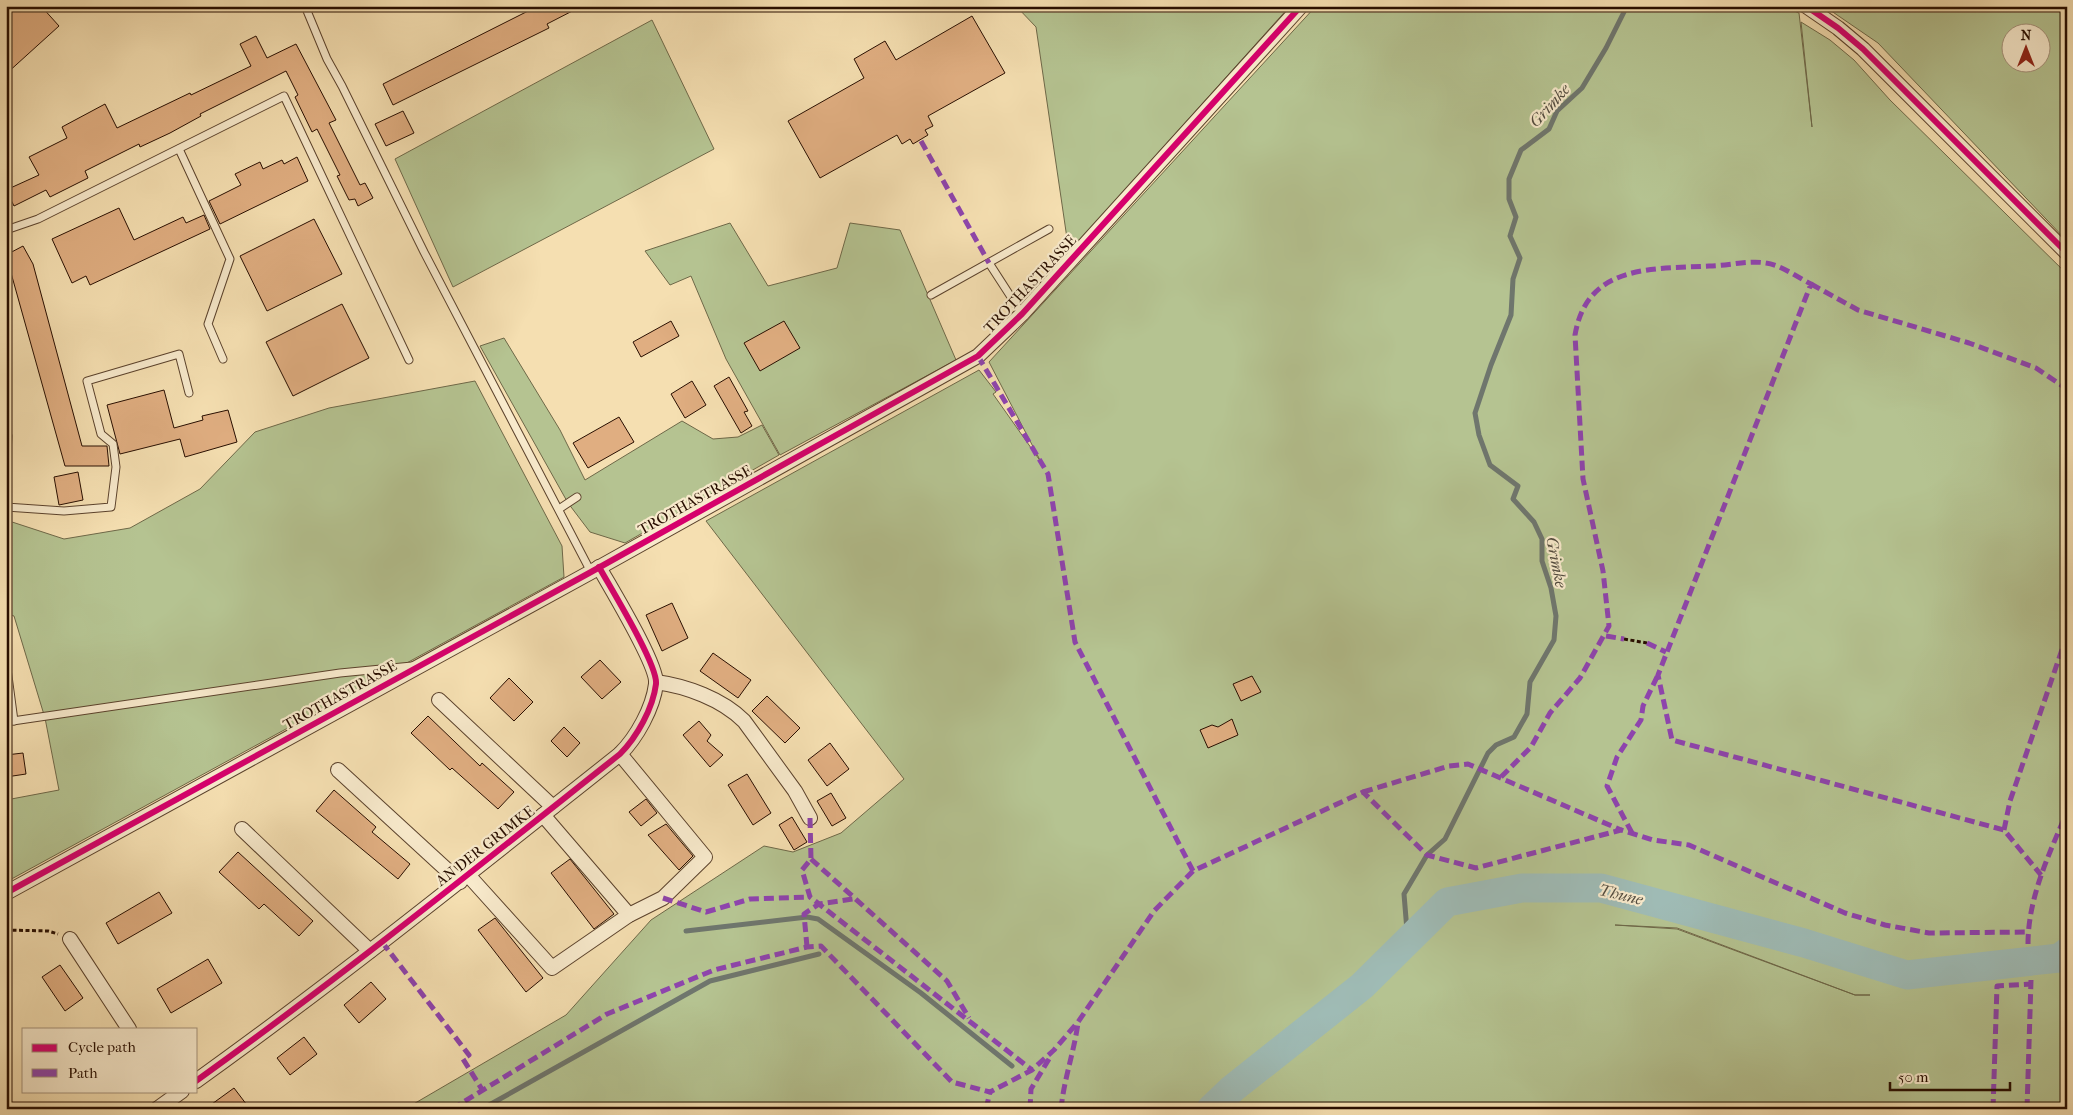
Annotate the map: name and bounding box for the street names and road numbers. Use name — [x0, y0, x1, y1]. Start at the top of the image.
street label: TROTHASTRASSE — [980, 231, 1080, 337]
street label: TROTHASTRASSE — [635, 461, 755, 539]
street label: TROTHASTRASSE — [280, 656, 400, 734]
street label: AN DER GRIMKE — [431, 802, 538, 891]

